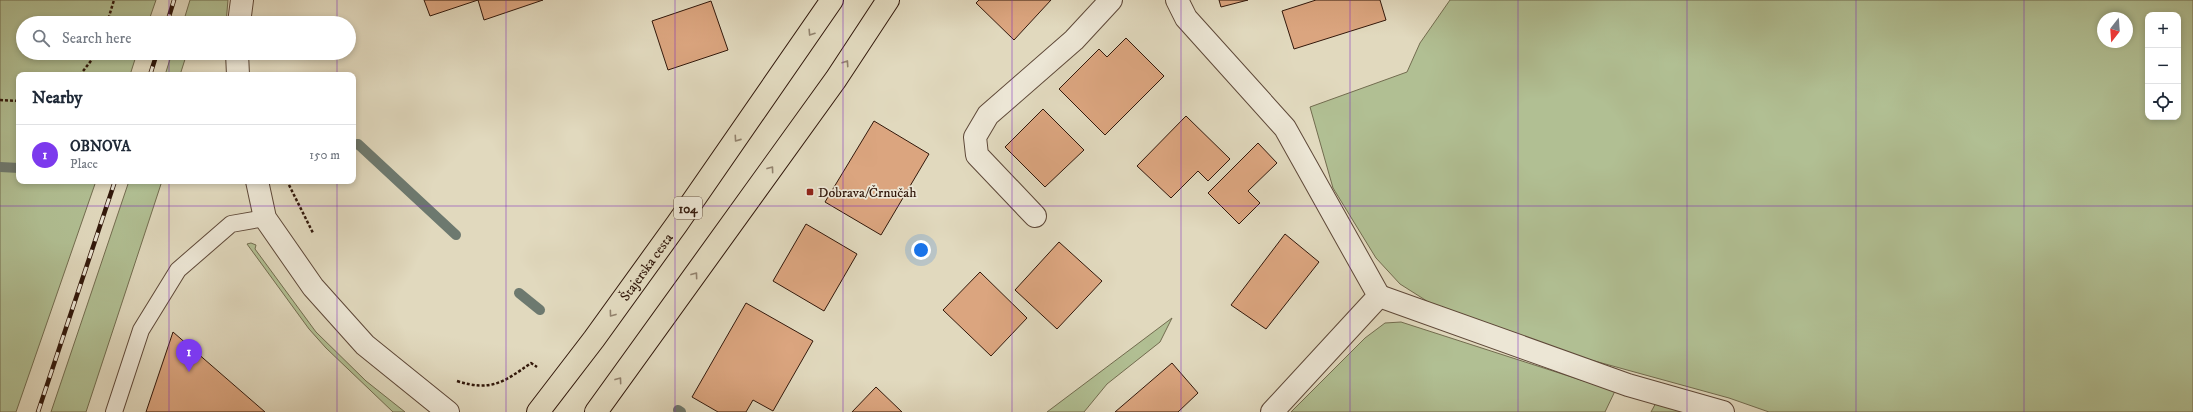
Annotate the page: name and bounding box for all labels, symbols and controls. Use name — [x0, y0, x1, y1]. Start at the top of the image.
north arrow — [2097, 12, 2133, 48]
map controls — [2145, 12, 2181, 120]
button: + — [2145, 12, 2181, 48]
search box — [16, 16, 356, 60]
icon: search — [30, 27, 52, 49]
one-way arrow — [809, 28, 816, 35]
text: Search here — [62, 29, 131, 48]
button: − — [2145, 48, 2181, 84]
one-way arrow — [841, 60, 849, 67]
button: locate — [2145, 84, 2181, 120]
text: Nearby — [32, 87, 82, 109]
one-way arrow — [735, 135, 742, 142]
text: OBNOVA — [70, 137, 131, 156]
text: 1 — [43, 147, 47, 163]
text: 150 m — [309, 147, 340, 163]
text: Place — [70, 156, 98, 172]
one-way arrow — [766, 167, 773, 174]
place label: Dobrava/Črnučah — [818, 184, 917, 202]
marker: Dobrava/Črnučah — [805, 187, 815, 197]
road number: 104 — [674, 197, 702, 219]
street label: Štajerska cesta — [616, 230, 678, 305]
your location — [911, 240, 931, 260]
one-way arrow — [690, 272, 697, 279]
one-way arrow — [610, 309, 617, 316]
pin: 1 — [176, 339, 202, 372]
one-way arrow — [614, 378, 621, 385]

